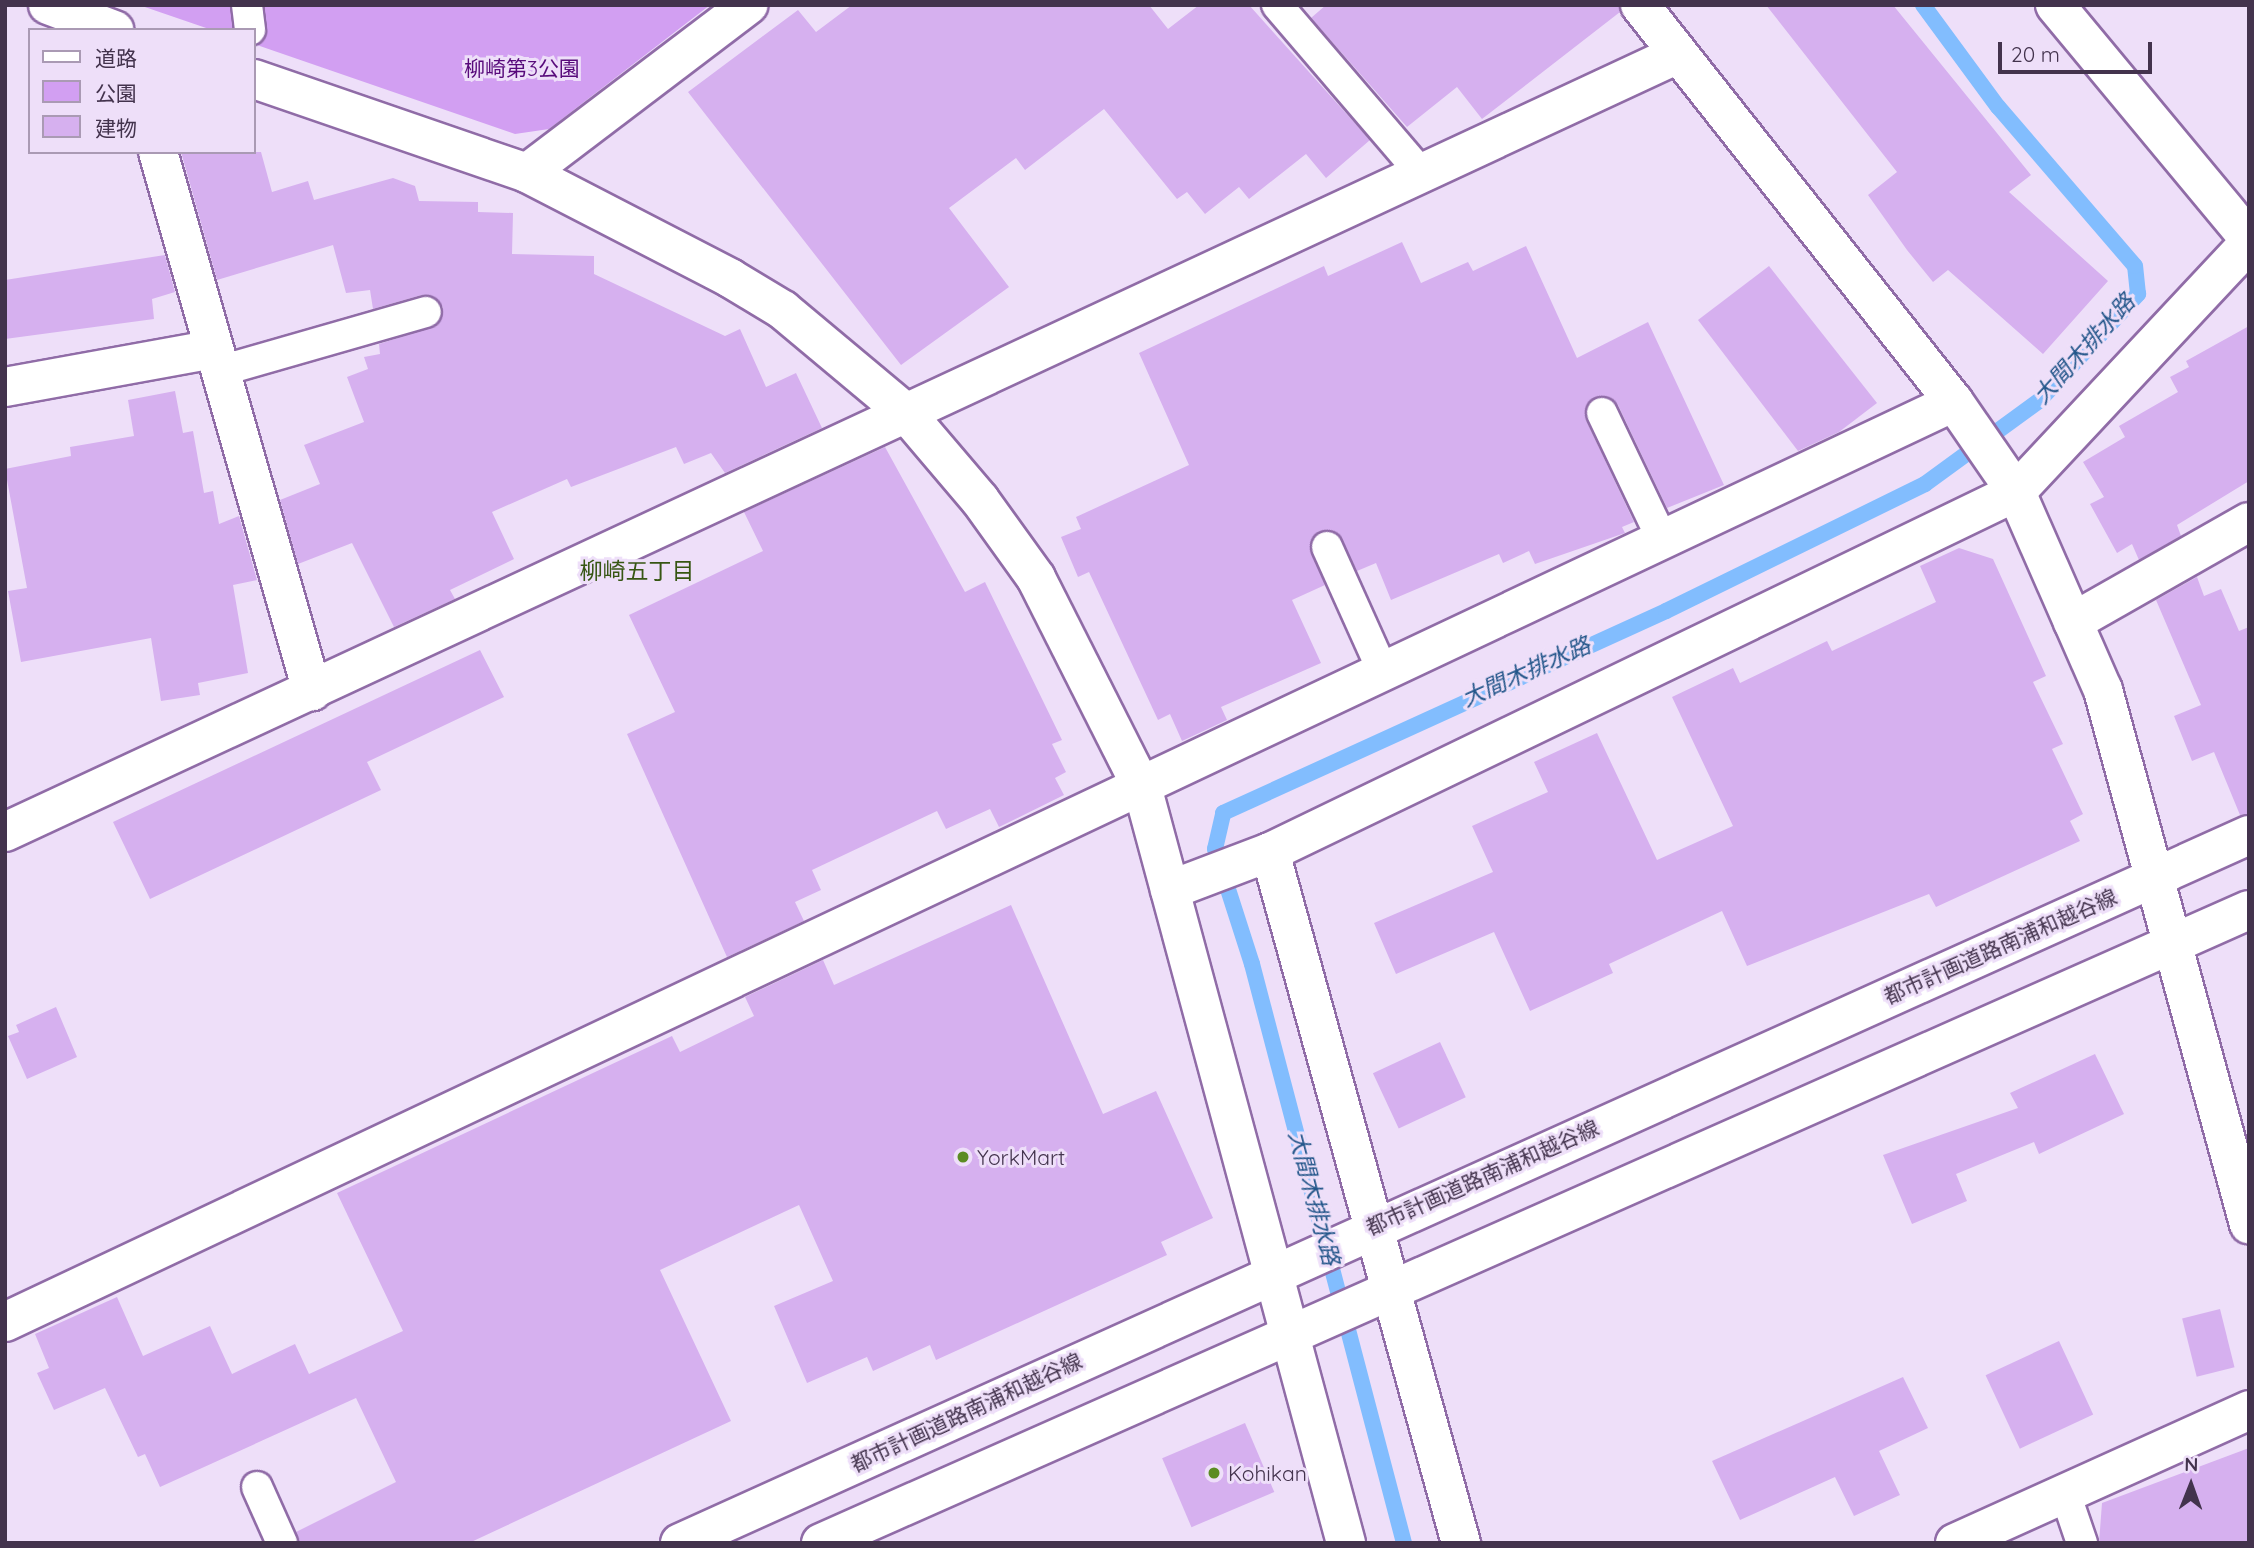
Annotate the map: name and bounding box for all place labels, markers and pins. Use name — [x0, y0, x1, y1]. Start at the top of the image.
place label: YorkMart — [977, 1144, 1065, 1170]
marker: YorkMart — [955, 1149, 971, 1165]
place label: Kohikan — [1228, 1460, 1307, 1486]
marker: Kohikan — [1206, 1465, 1222, 1481]

